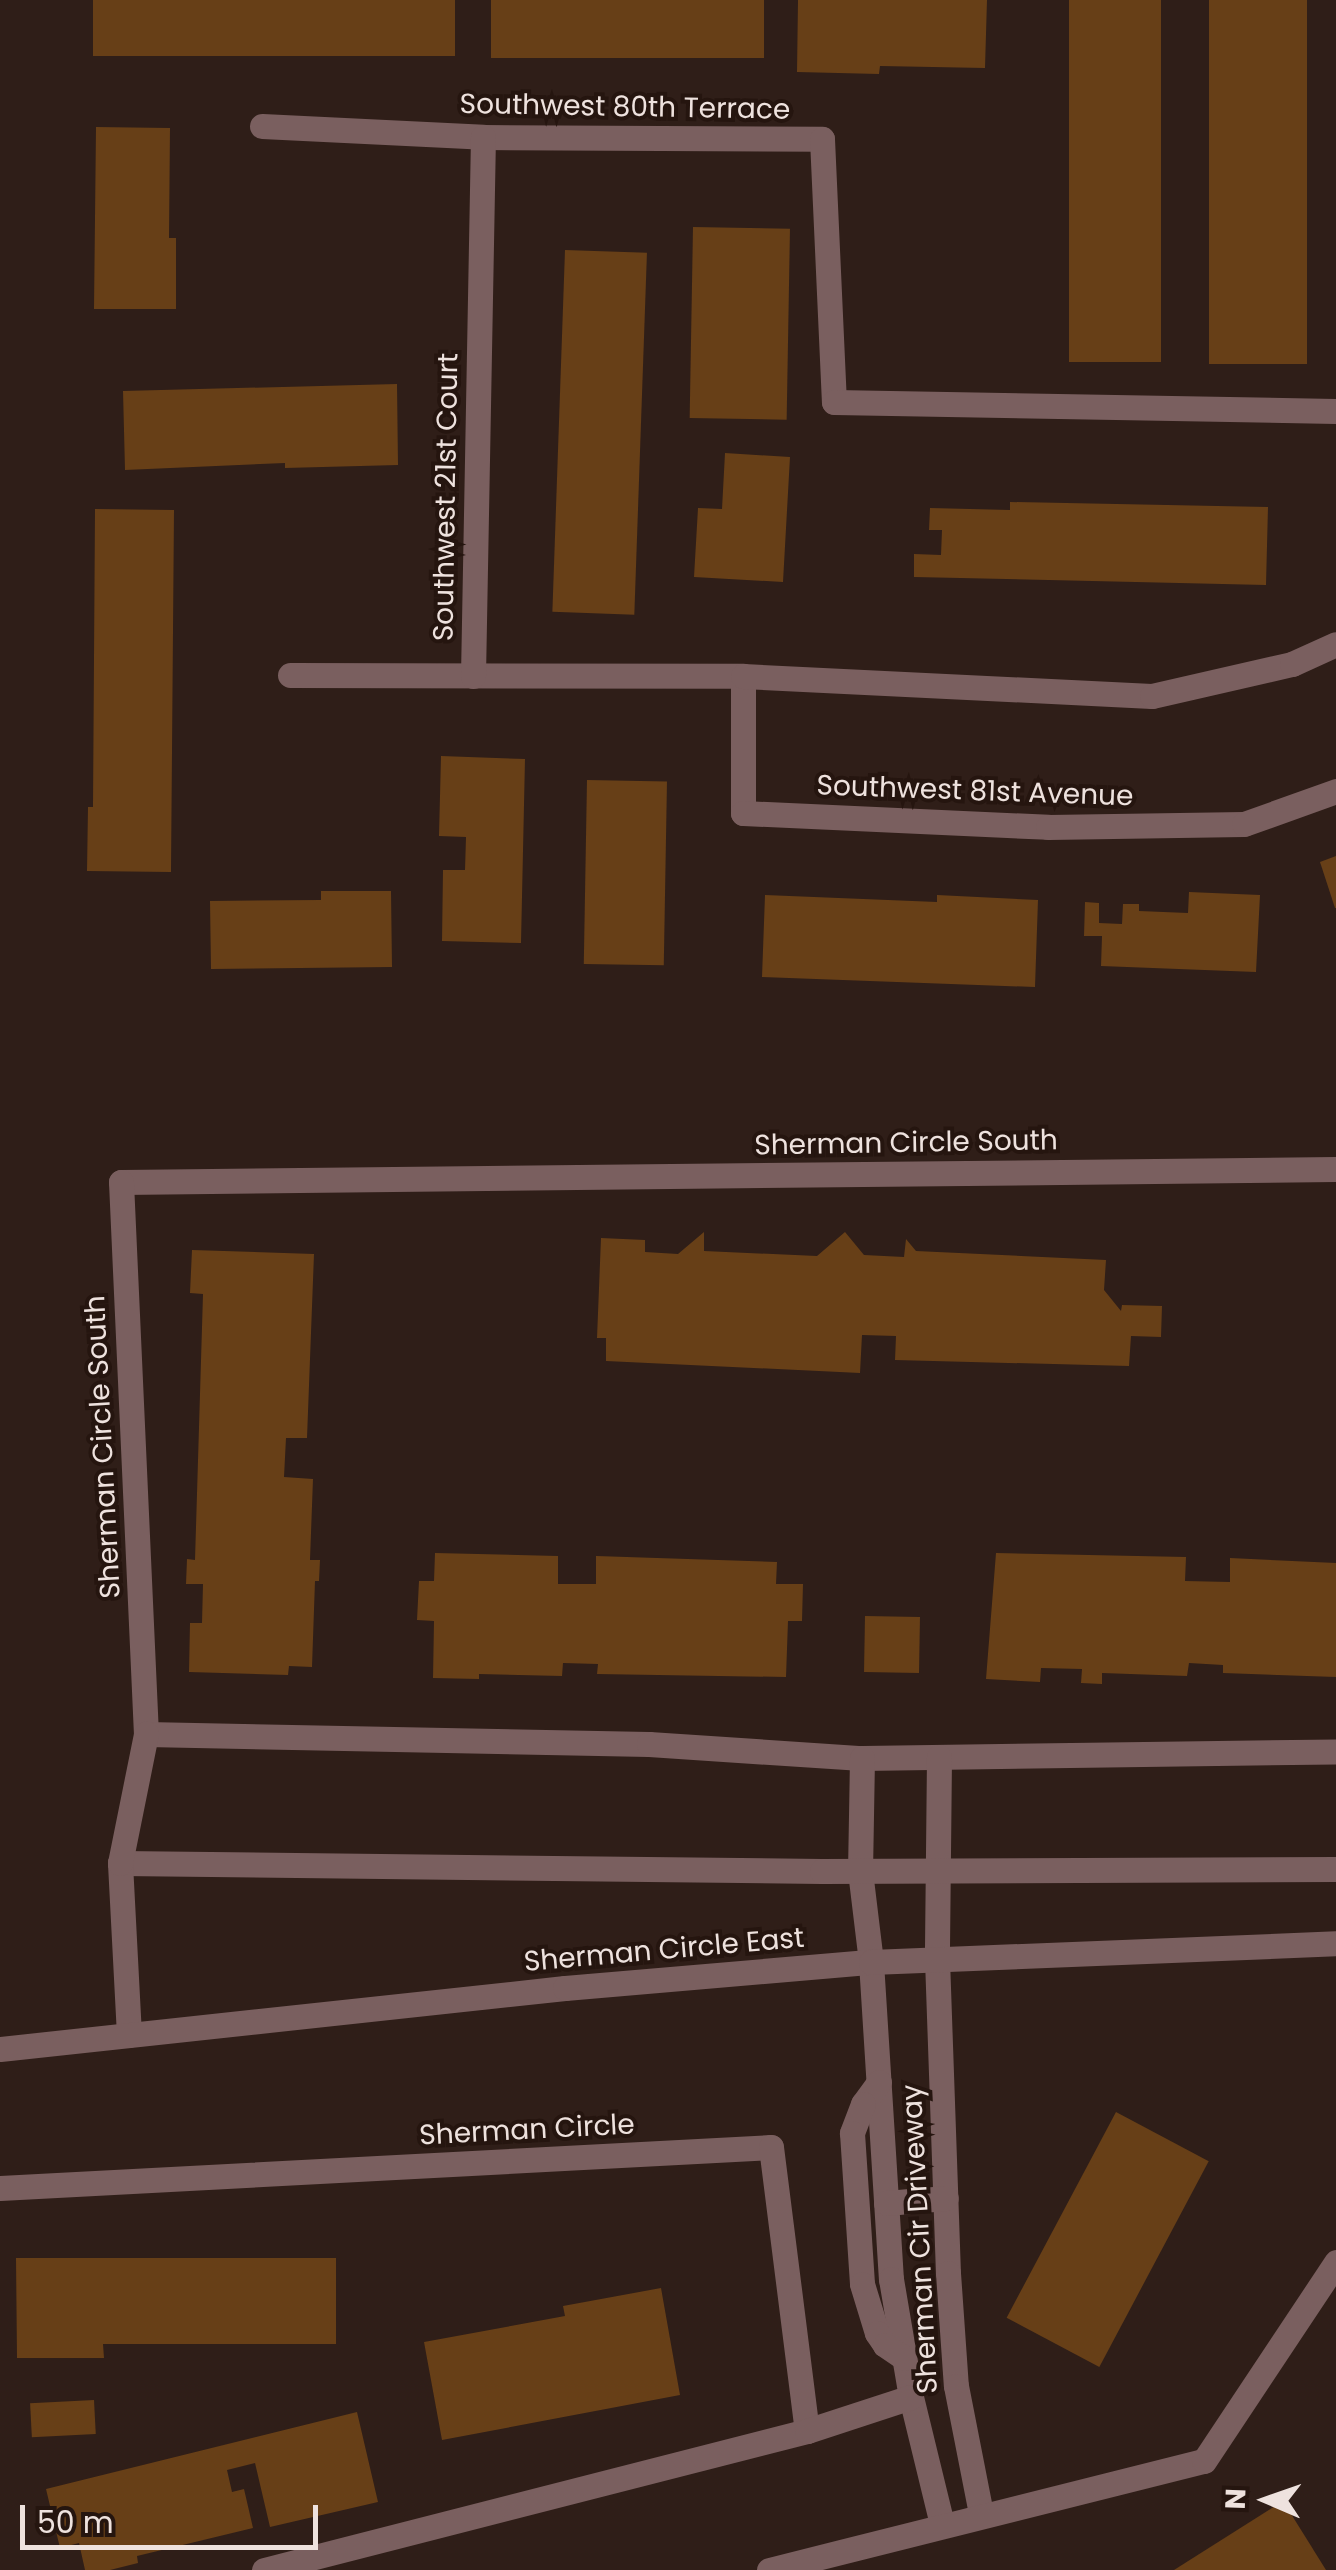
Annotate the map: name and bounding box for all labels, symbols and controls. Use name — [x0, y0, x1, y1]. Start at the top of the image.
street label: Southwest 80th Terrace — [459, 87, 791, 127]
street label: Southwest 21st Court — [427, 353, 465, 641]
street label: Southwest 81st Avenue — [816, 769, 1134, 813]
street label: Sherman Circle South — [754, 1124, 1058, 1162]
street label: Sherman Circle South — [78, 1295, 128, 1599]
street label: Sherman Circle East — [523, 1921, 805, 1979]
street label: Sherman Cir Driveway — [895, 2084, 945, 2394]
street label: Sherman Circle — [419, 2108, 635, 2152]
north arrow — [1216, 2450, 1316, 2550]
scale bar — [25, 2485, 322, 2547]
text: N — [1216, 2488, 1255, 2510]
text: 50 m — [37, 2501, 114, 2544]

